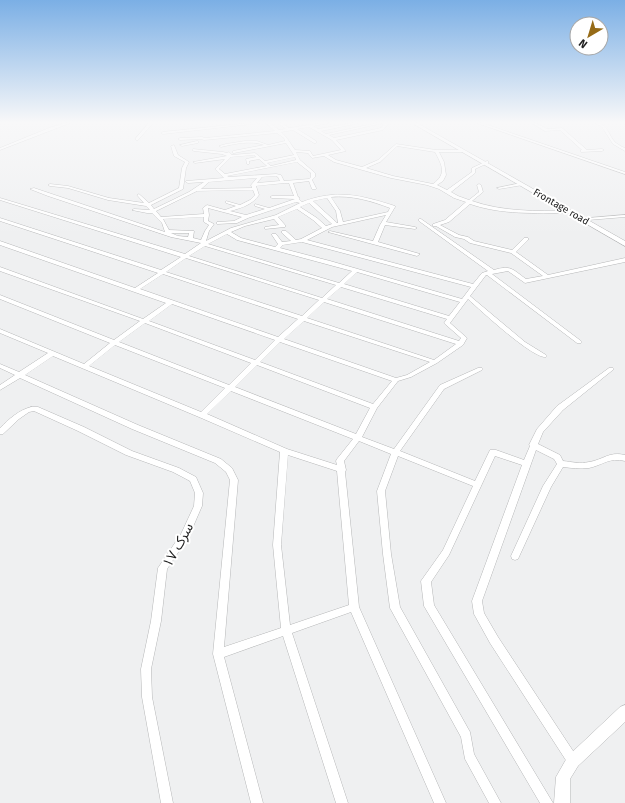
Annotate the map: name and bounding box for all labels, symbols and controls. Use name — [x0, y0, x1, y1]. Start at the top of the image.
north arrow — [569, 16, 609, 56]
text: N — [576, 36, 590, 51]
street label: Frontage road — [531, 186, 591, 228]
street label: سرک ۱۷ — [159, 520, 197, 570]

